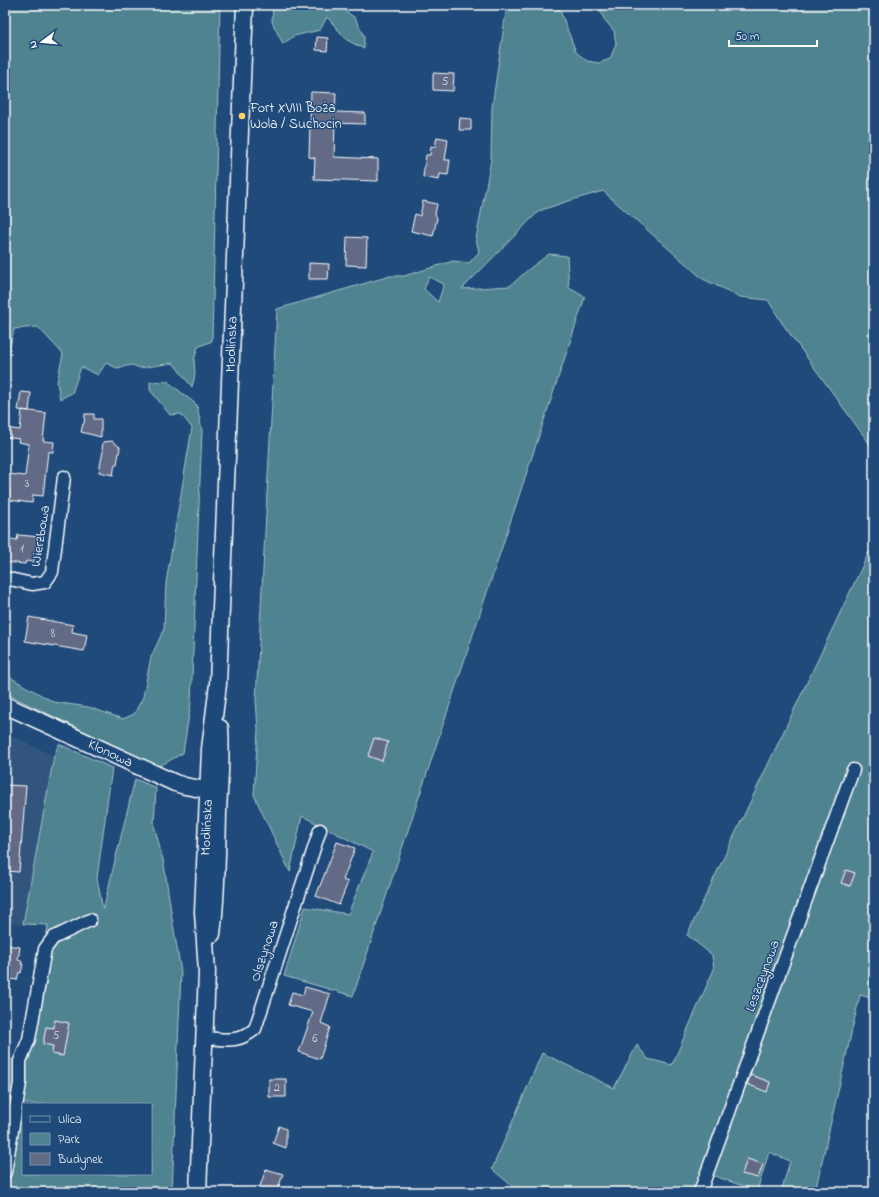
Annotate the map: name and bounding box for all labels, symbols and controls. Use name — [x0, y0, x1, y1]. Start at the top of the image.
north arrow — [22, 22, 62, 62]
scale bar — [729, 22, 817, 48]
text: 50 m — [735, 28, 759, 46]
text: N — [25, 39, 42, 50]
house number: 5 — [442, 73, 449, 91]
place label: Fort XVIII Boża Wola / Suchocin — [249, 98, 342, 135]
marker: Fort XVIII Boża Wola / Suchocin — [237, 111, 247, 121]
street label: Modlińska — [220, 316, 243, 373]
house number: 3 — [25, 475, 30, 493]
street label: Wierzbowa — [26, 504, 56, 568]
house number: 1 — [20, 540, 24, 558]
house number: 8 — [51, 625, 56, 643]
street label: Klonowa — [85, 734, 136, 773]
street label: Modlińska — [195, 799, 218, 856]
street label: Olszynowa — [245, 918, 286, 985]
street label: Leszczynowa — [740, 937, 787, 1015]
house number: 5 — [53, 1027, 60, 1045]
house number: 6 — [312, 1030, 318, 1048]
house number: 2 — [274, 1079, 280, 1097]
legend — [22, 1103, 152, 1175]
text: Ulica — [58, 1111, 82, 1129]
text: Park — [58, 1131, 80, 1149]
text: Budynek — [57, 1151, 104, 1170]

